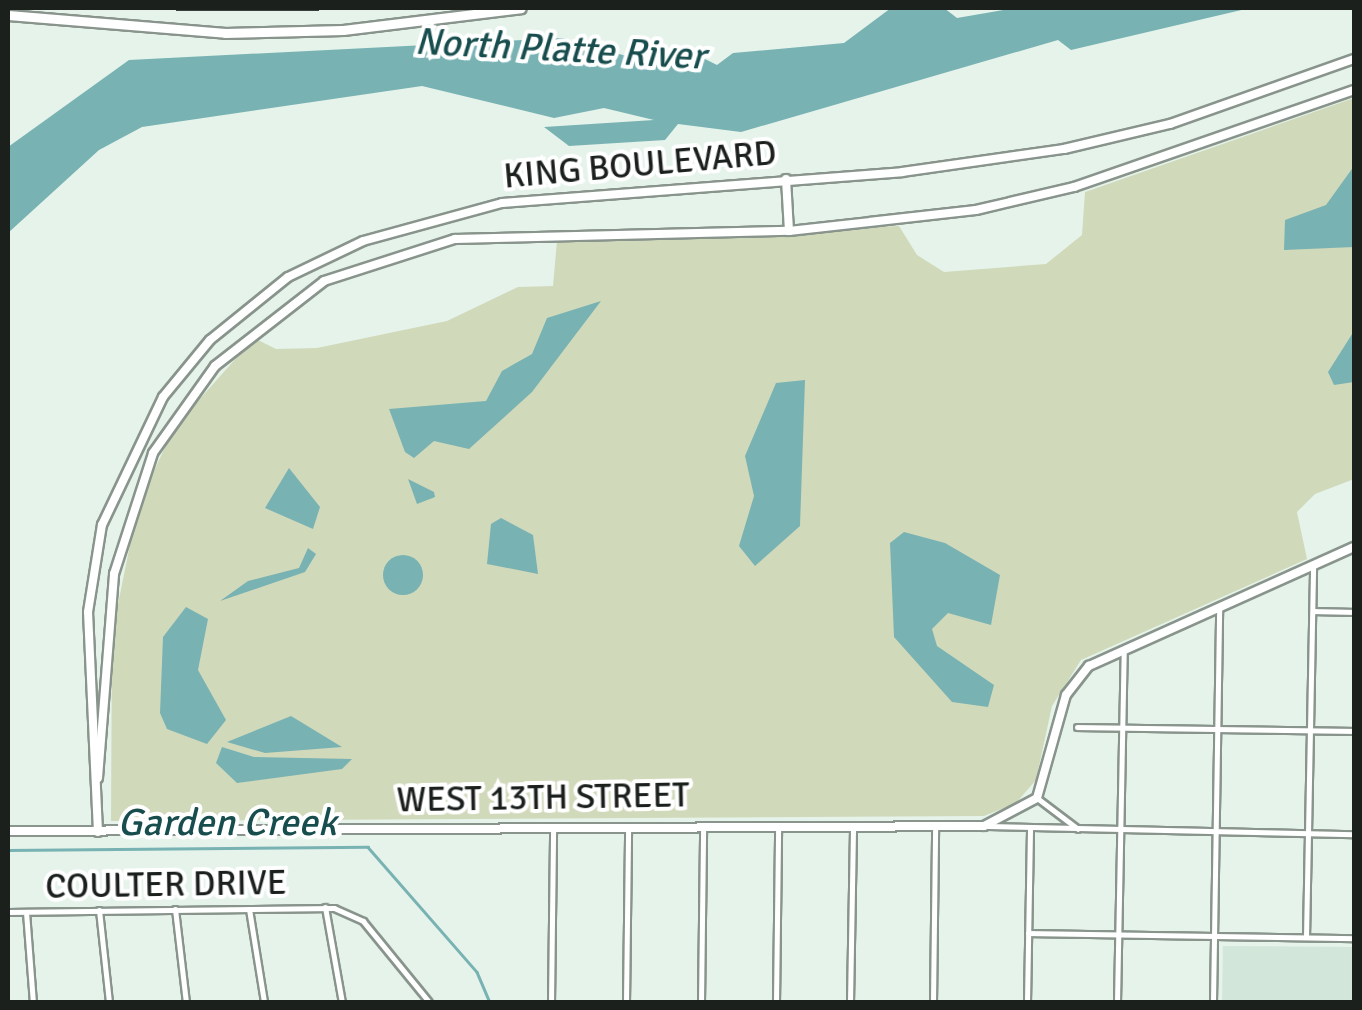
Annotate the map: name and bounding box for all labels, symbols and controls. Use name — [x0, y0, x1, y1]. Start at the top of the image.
water label: North Platte River — [414, 19, 706, 79]
street label: KING BOULEVARD — [502, 132, 778, 198]
street label: WEST 13TH STREET — [396, 774, 690, 822]
water label: Garden Creek — [118, 800, 336, 846]
street label: COULTER DRIVE — [45, 862, 287, 908]

